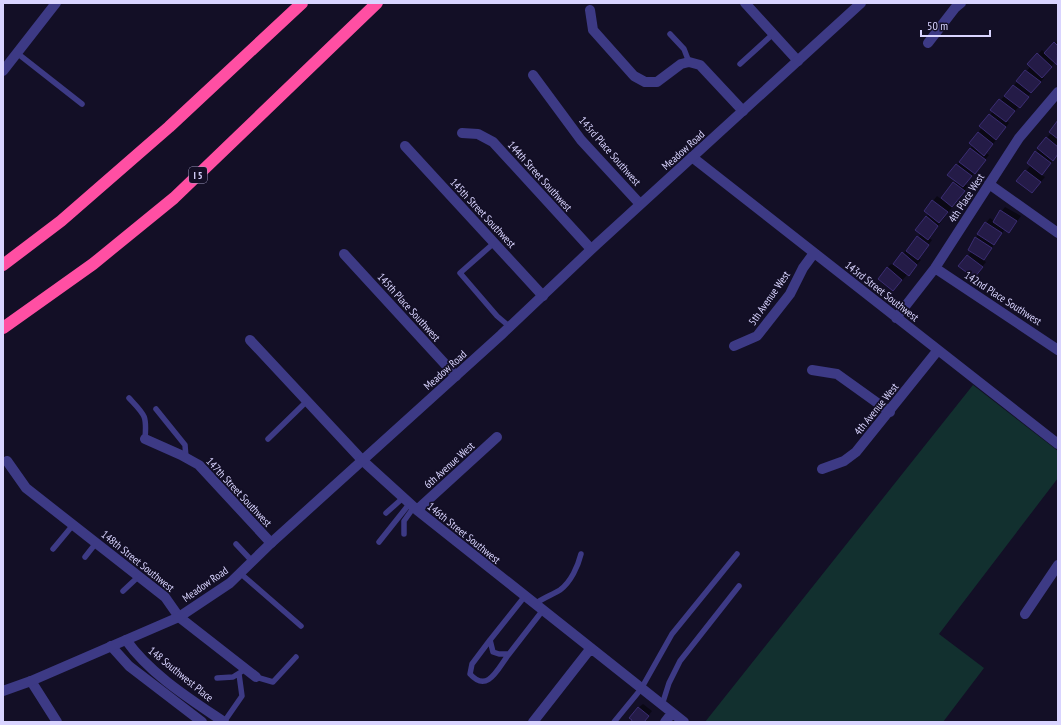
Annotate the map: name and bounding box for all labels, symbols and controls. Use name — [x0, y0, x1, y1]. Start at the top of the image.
scale bar — [921, 12, 990, 38]
text: 50 m — [927, 18, 948, 33]
street label: 143rd Place Southwest — [576, 113, 644, 189]
street label: Meadow Road — [659, 127, 707, 173]
street label: 144th Street Southwest — [505, 138, 575, 214]
road number: I 5 — [189, 167, 207, 183]
street label: 4th Place West — [945, 171, 987, 225]
street label: 145th Street Southwest — [447, 175, 519, 251]
street label: 143rd Street Southwest — [842, 258, 922, 324]
street label: 5th Avenue West — [745, 268, 793, 328]
street label: 142nd Place Southwest — [962, 268, 1044, 328]
street label: 145th Place Southwest — [375, 270, 443, 344]
street label: Meadow Road — [421, 347, 469, 393]
street label: 4th Avenue West — [851, 380, 901, 438]
street label: 6th Avenue West — [421, 439, 477, 491]
street label: 147th Street Southwest — [203, 454, 275, 530]
street label: 146th Street Southwest — [425, 499, 503, 567]
street label: 148th Street Southwest — [99, 527, 177, 595]
street label: Meadow Road — [179, 563, 231, 605]
street label: 148 Southwest Place — [146, 644, 217, 705]

